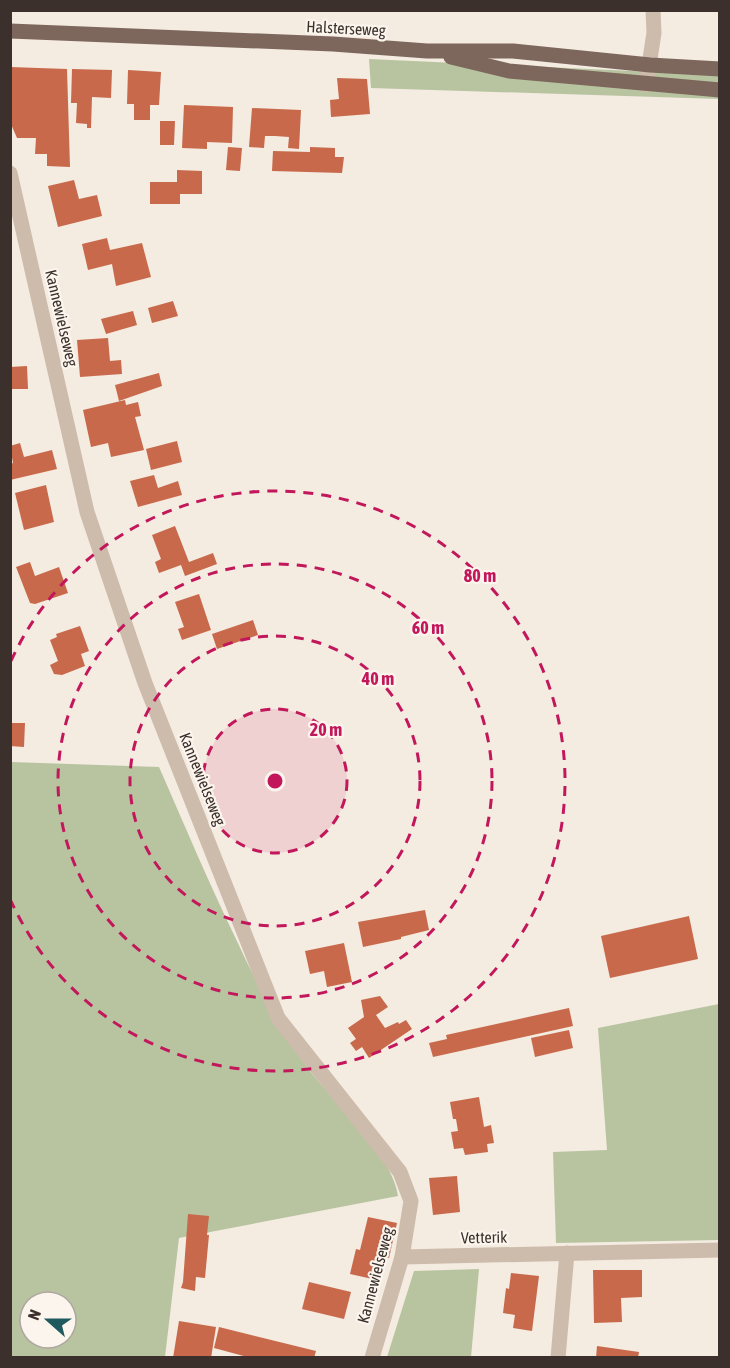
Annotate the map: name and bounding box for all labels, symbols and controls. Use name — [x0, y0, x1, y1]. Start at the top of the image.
street label: Halsterseweg — [306, 17, 386, 40]
street label: Kannewielseweg — [41, 268, 82, 368]
text: 80 m — [464, 565, 496, 586]
text: 60 m — [412, 617, 444, 638]
text: 40 m — [361, 668, 394, 689]
text: 20 m — [310, 719, 342, 740]
street label: Kannewielseweg — [175, 730, 230, 829]
centre of rings — [265, 771, 285, 791]
street label: Kannewielseweg — [354, 1225, 397, 1325]
street label: Vetterik — [461, 1228, 507, 1246]
north arrow — [18, 1290, 78, 1350]
text: N — [24, 1307, 44, 1322]

